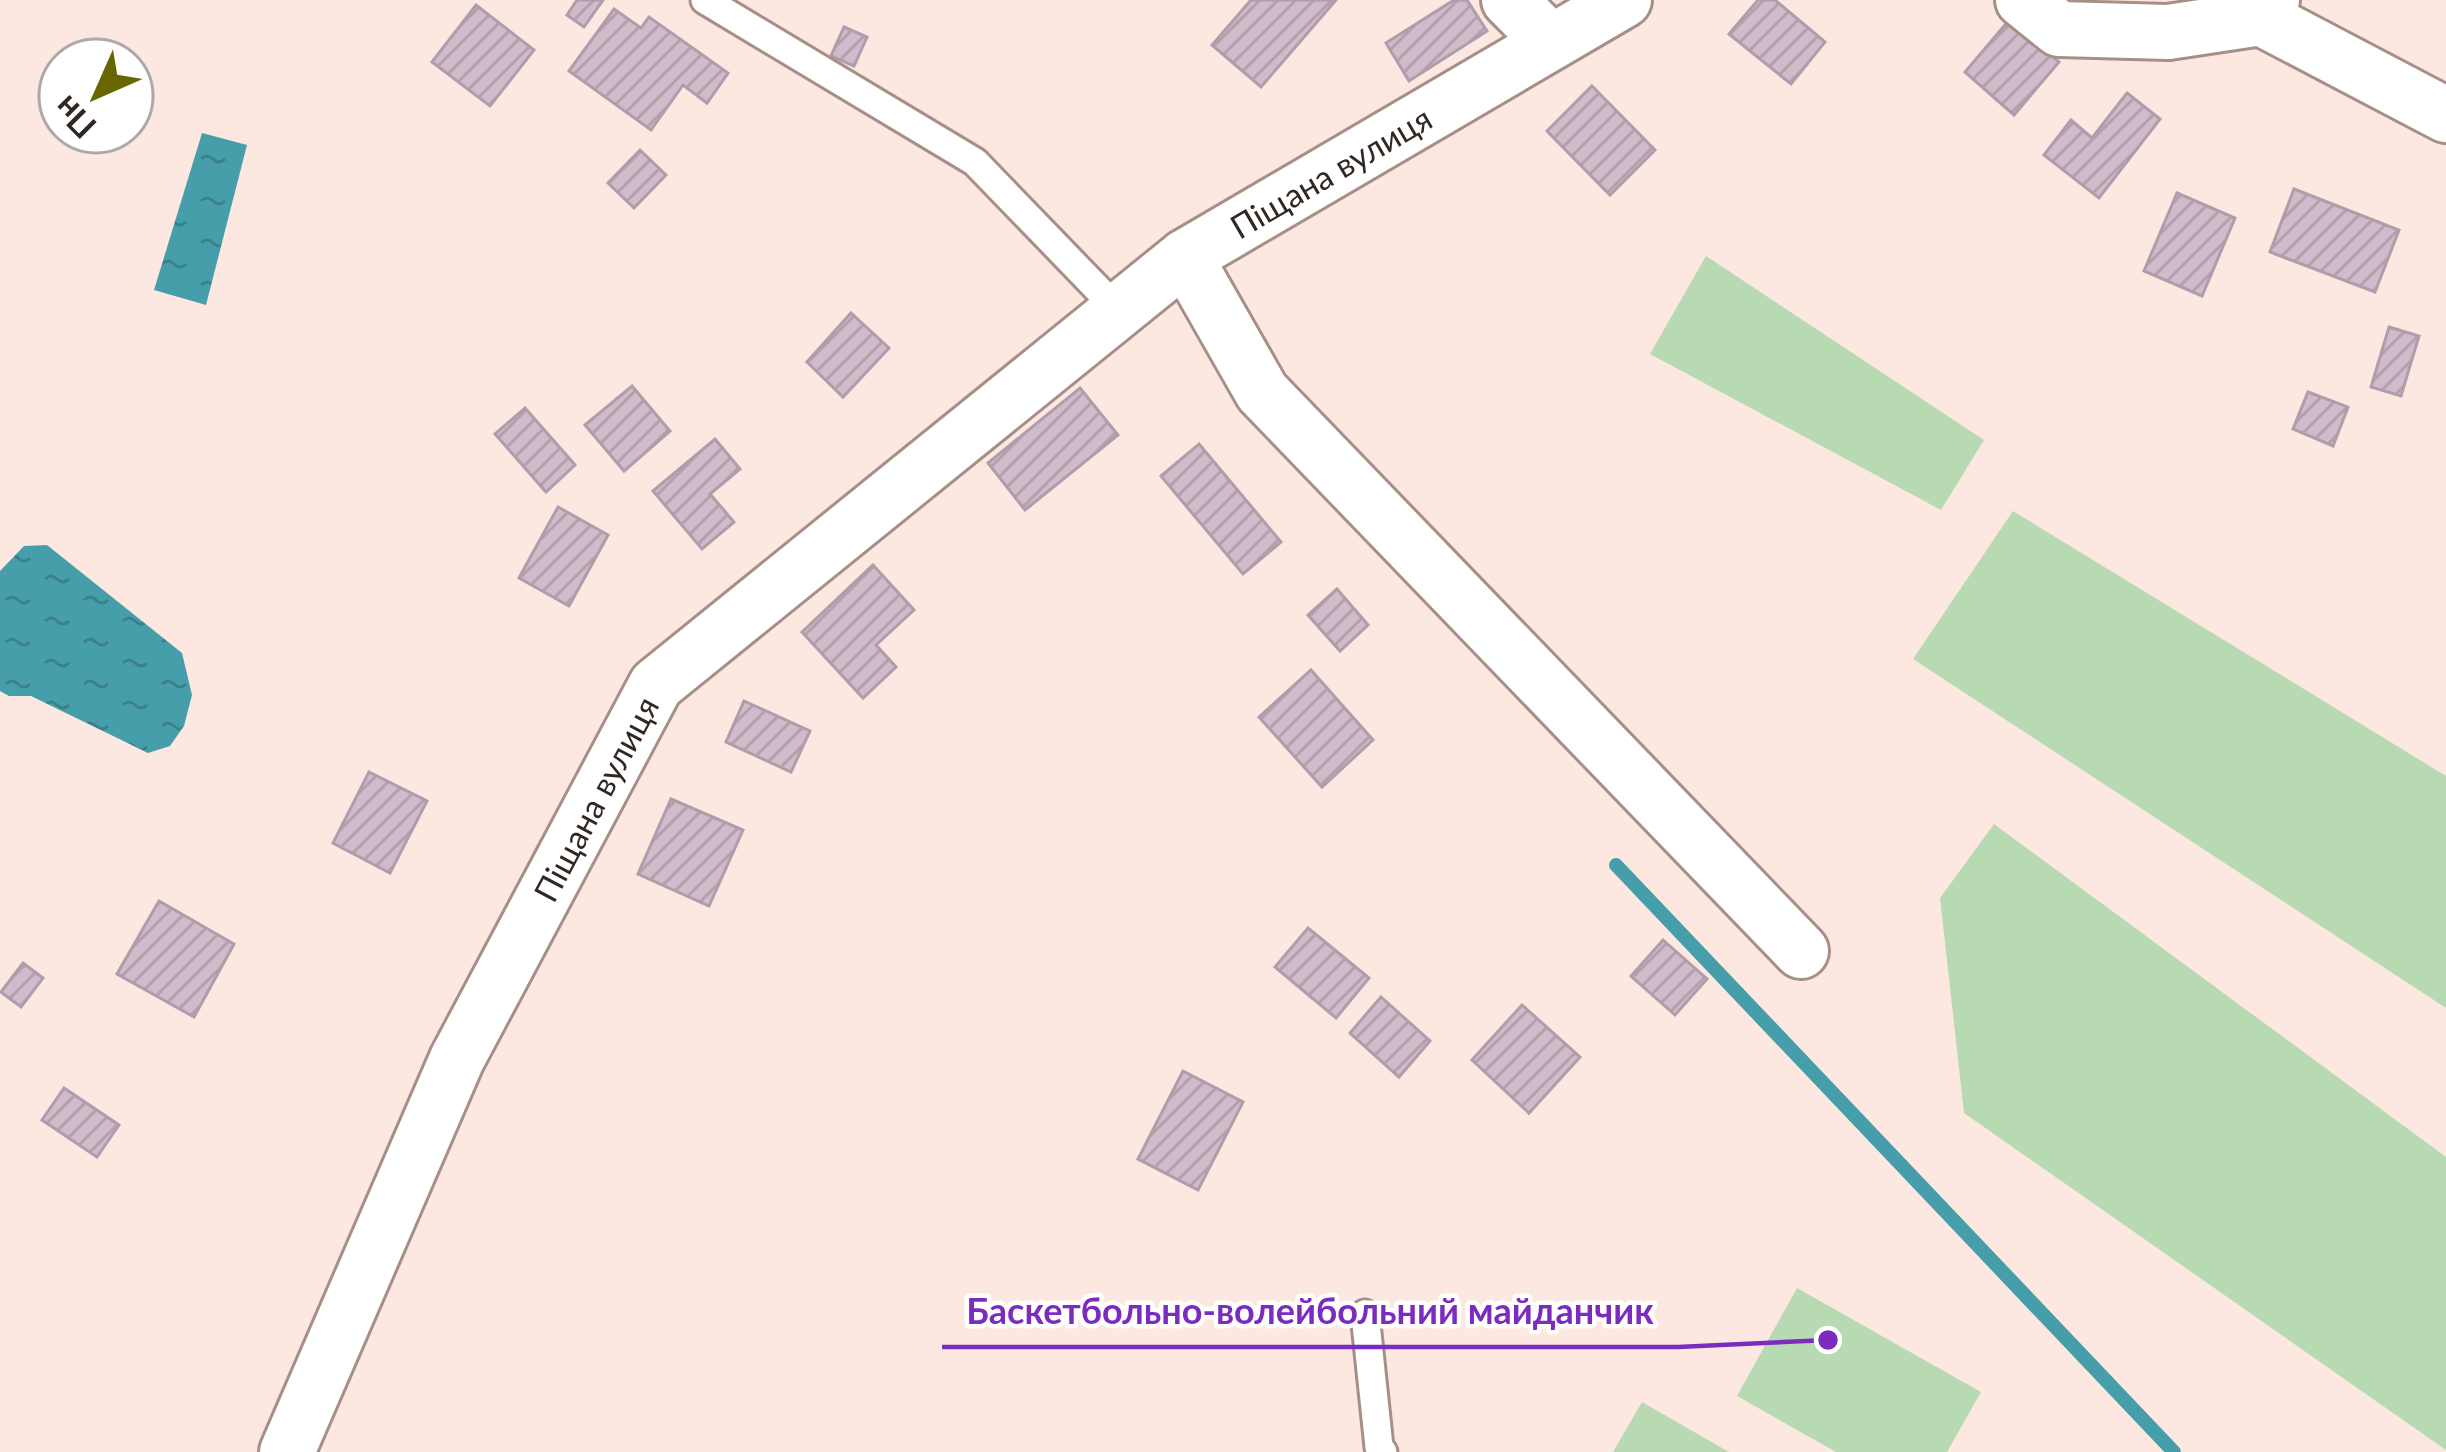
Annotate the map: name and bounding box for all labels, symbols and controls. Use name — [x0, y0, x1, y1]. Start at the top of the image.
north arrow — [36, 36, 156, 156]
text: Пн — [45, 89, 103, 147]
street label: Піщана вулиця — [1223, 97, 1438, 246]
street label: Піщана вулиця — [525, 689, 666, 908]
callout: Баскетбольно-волейбольний майданчик — [942, 1275, 1678, 1347]
text: Баскетбольно-волейбольний майданчик — [966, 1288, 1654, 1332]

